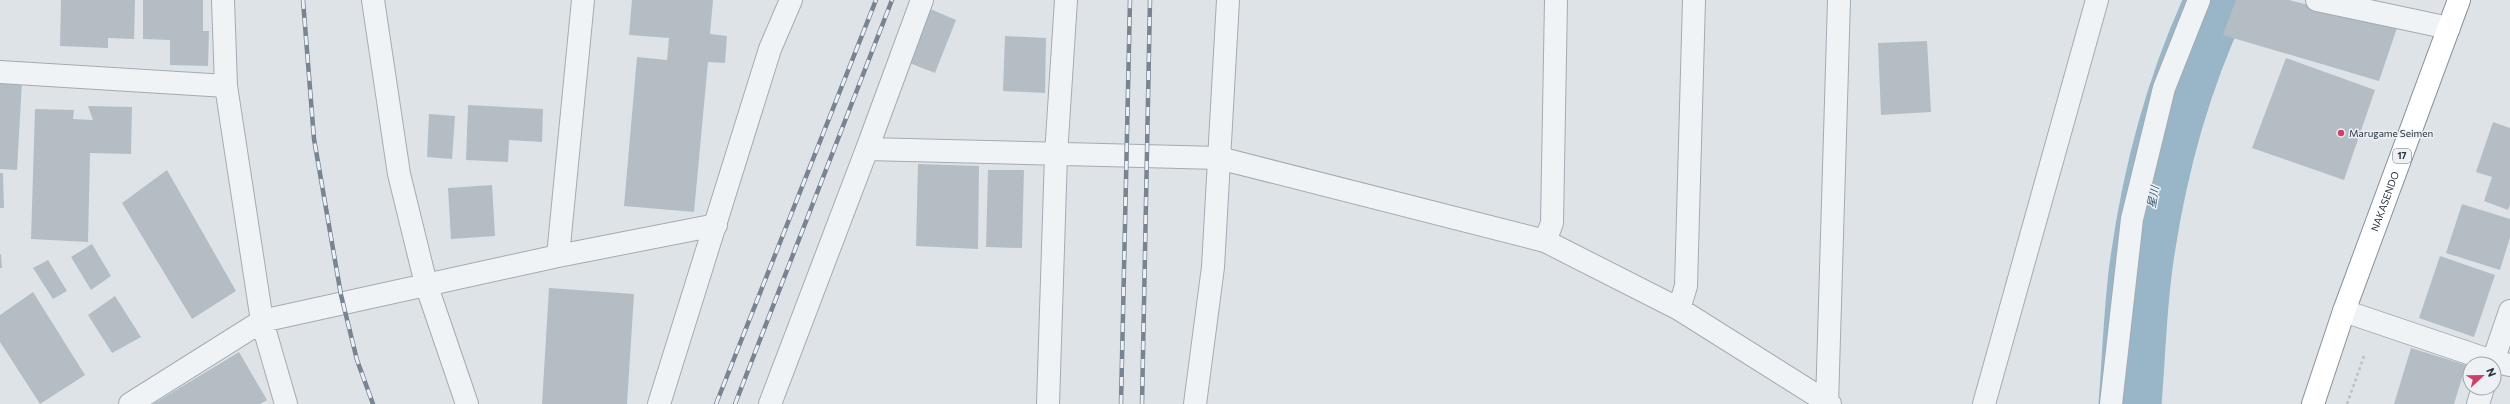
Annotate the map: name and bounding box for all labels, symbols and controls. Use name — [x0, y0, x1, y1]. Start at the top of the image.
place label: Marugame Seimen — [2349, 127, 2433, 139]
marker: Marugame Seimen — [2336, 128, 2346, 138]
road number: 17 — [2393, 149, 2411, 163]
street label: NAKASENDO — [2368, 170, 2401, 233]
water label: 星川 — [2144, 184, 2161, 209]
north arrow — [2462, 356, 2502, 396]
text: N — [2484, 366, 2499, 378]

